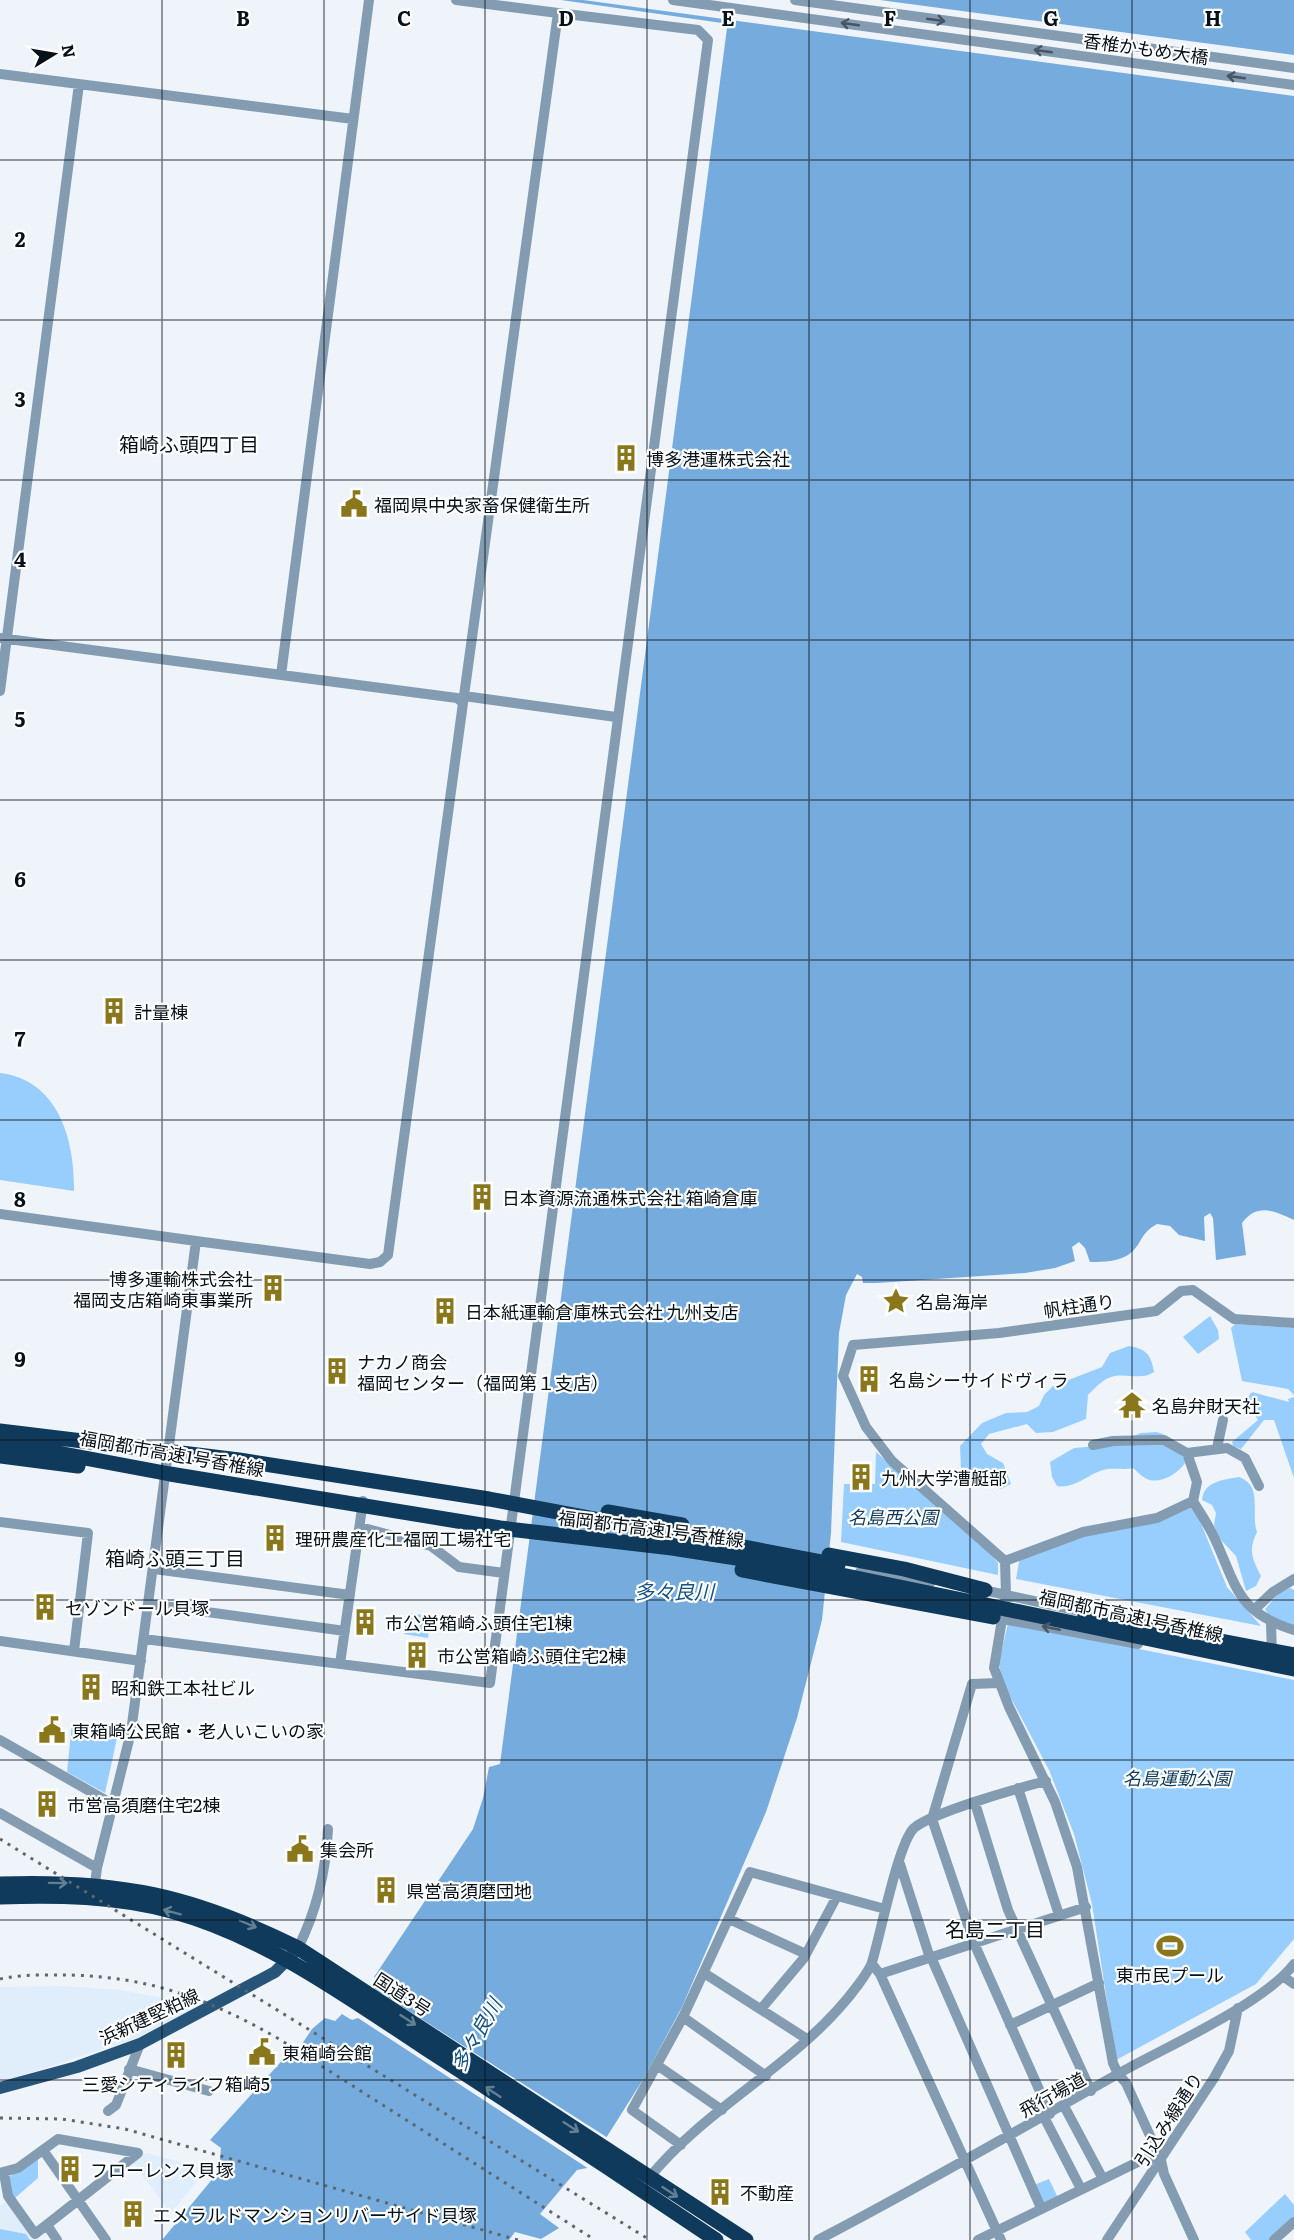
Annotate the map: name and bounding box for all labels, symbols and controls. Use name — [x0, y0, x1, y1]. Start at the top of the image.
text: B — [236, 2, 250, 32]
text: C — [397, 2, 411, 32]
text: D — [558, 2, 574, 32]
text: E — [721, 2, 735, 32]
text: F — [884, 2, 897, 32]
text: G — [1043, 2, 1059, 32]
text: H — [1205, 2, 1221, 32]
one-way arrow — [925, 14, 945, 25]
one-way arrow — [840, 19, 860, 30]
north arrow — [24, 24, 84, 84]
street label: 香椎かもめ大橋 — [1082, 26, 1210, 70]
text: N — [57, 42, 83, 60]
one-way arrow — [1033, 45, 1053, 56]
one-way arrow — [1227, 71, 1246, 82]
text: 2 — [15, 223, 26, 253]
text: 3 — [14, 383, 26, 413]
district label: 箱崎ふ頭四丁目 — [119, 428, 259, 458]
building icon: 博多港運株式会社 — [611, 443, 641, 473]
place label: 博多港運株式会社 — [646, 445, 790, 472]
public building icon: 福岡県中央家畜保健衛生所 — [339, 489, 369, 519]
place label: 福岡県中央家畜保健衛生所 — [374, 491, 590, 518]
text: 4 — [14, 543, 26, 573]
text: 5 — [15, 703, 26, 733]
text: 6 — [14, 863, 26, 893]
building icon: 計量棟 — [99, 996, 129, 1026]
place label: 計量棟 — [134, 998, 188, 1025]
text: 7 — [15, 1023, 26, 1053]
building icon: 日本資源流通株式会社 箱崎倉庫 — [467, 1182, 497, 1212]
text: 8 — [14, 1183, 26, 1213]
place label: 日本資源流通株式会社 箱崎倉庫 — [502, 1184, 758, 1211]
place label: 博多運輸株式会社 福岡支店箱崎東事業所 — [73, 1265, 253, 1313]
building icon: 博多運輸株式会社 福岡支店箱崎東事業所 — [258, 1273, 288, 1303]
place icon: 名島海岸 — [881, 1286, 911, 1316]
street label: 帆柱通り — [1041, 1287, 1117, 1323]
place label: 名島海岸 — [916, 1288, 988, 1315]
building icon: 日本紙運輸倉庫株式会社 九州支店 — [430, 1296, 460, 1326]
place label: 日本紙運輸倉庫株式会社 九州支店 — [465, 1298, 739, 1325]
text: 9 — [14, 1343, 26, 1373]
place label: ナカノ商会 福岡センター（福岡第１支店） — [357, 1348, 609, 1396]
building icon: ナカノ商会 福岡センター（福岡第１支店） — [322, 1356, 352, 1386]
building icon: 名島シーサイドヴィラ — [854, 1364, 884, 1394]
place label: 名島シーサイドヴィラ — [889, 1366, 1069, 1393]
temple icon: 名島弁財天社 — [1117, 1390, 1147, 1420]
place label: 名島弁財天社 — [1152, 1392, 1260, 1419]
street label: 福岡都市高速1号香椎線 — [77, 1423, 267, 1483]
building icon: 九州大学漕艇部 — [846, 1462, 876, 1492]
place label: 九州大学漕艇部 — [881, 1464, 1007, 1491]
street label: 福岡都市高速1号香椎線 — [556, 1503, 746, 1553]
park label: 名島西公園 — [848, 1503, 941, 1530]
building icon: 理研農産化工福岡工場社宅 — [260, 1523, 290, 1553]
place label: 理研農産化工福岡工場社宅 — [295, 1525, 511, 1552]
district label: 箱崎ふ頭三丁目 — [105, 1542, 245, 1572]
water label: 多々良川 — [634, 1575, 716, 1605]
street label: 福岡都市高速1号香椎線 — [1037, 1582, 1225, 1648]
building icon: セゾンドール貝塚 — [30, 1592, 60, 1622]
place label: セゾンドール貝塚 — [65, 1594, 209, 1621]
building icon: 市公営箱崎ふ頭住宅1棟 — [350, 1607, 380, 1637]
place label: 市公営箱崎ふ頭住宅1棟 — [385, 1609, 572, 1636]
one-way arrow — [1041, 1622, 1061, 1633]
building icon: 市公営箱崎ふ頭住宅2棟 — [402, 1640, 432, 1670]
place label: 市公営箱崎ふ頭住宅2棟 — [437, 1642, 626, 1669]
building icon: 昭和鉄工本社ビル — [76, 1672, 106, 1702]
place label: 昭和鉄工本社ビル — [111, 1674, 255, 1701]
public building icon: 東箱崎公民館・老人いこいの家 — [37, 1715, 67, 1745]
place label: 東箱崎公民館・老人いこいの家 — [72, 1717, 324, 1744]
park label: 名島運動公園 — [1123, 1764, 1234, 1791]
building icon: 市営高須磨住宅2棟 — [32, 1789, 62, 1819]
place label: 市営高須磨住宅2棟 — [67, 1791, 220, 1818]
public building icon: 集会所 — [285, 1834, 315, 1864]
place label: 集会所 — [320, 1836, 374, 1863]
building icon: 県営高須磨団地 — [371, 1875, 401, 1905]
one-way arrow — [48, 1877, 68, 1889]
place label: 県営高須磨団地 — [406, 1877, 532, 1904]
one-way arrow — [163, 1906, 182, 1917]
district label: 名島二丁目 — [945, 1913, 1045, 1943]
one-way arrow — [238, 1919, 256, 1930]
sports icon: 東市民プール — [1155, 1931, 1185, 1961]
place label: 東市民プール — [1116, 1961, 1224, 1988]
street label: 国道3号 — [369, 1965, 437, 2023]
street label: 浜新建堅粕線 — [94, 1981, 204, 2051]
water label: 多々良川 — [442, 1990, 509, 2076]
one-way arrow — [399, 2015, 416, 2027]
public building icon: 東箱崎会館 — [247, 2037, 277, 2067]
place label: 東箱崎会館 — [282, 2039, 372, 2066]
building icon: 三愛シティライフ箱崎5 — [161, 2040, 191, 2070]
street label: 飛行場道 — [1014, 2065, 1090, 2123]
street label: 引込み線通り — [1127, 2066, 1209, 2172]
place label: 三愛シティライフ箱崎5 — [82, 2070, 270, 2097]
one-way arrow — [485, 2086, 502, 2098]
one-way arrow — [562, 2122, 579, 2134]
building icon: フローレンス貝塚 — [55, 2154, 85, 2184]
place label: フローレンス貝塚 — [90, 2156, 234, 2183]
building icon: 不動産 — [705, 2177, 735, 2207]
place label: 不動産 — [740, 2179, 794, 2206]
one-way arrow — [661, 2186, 678, 2198]
building icon: エメラルドマンションリバーサイド貝塚 — [118, 2199, 148, 2229]
place label: エメラルドマンションリバーサイド貝塚 — [153, 2201, 477, 2228]

